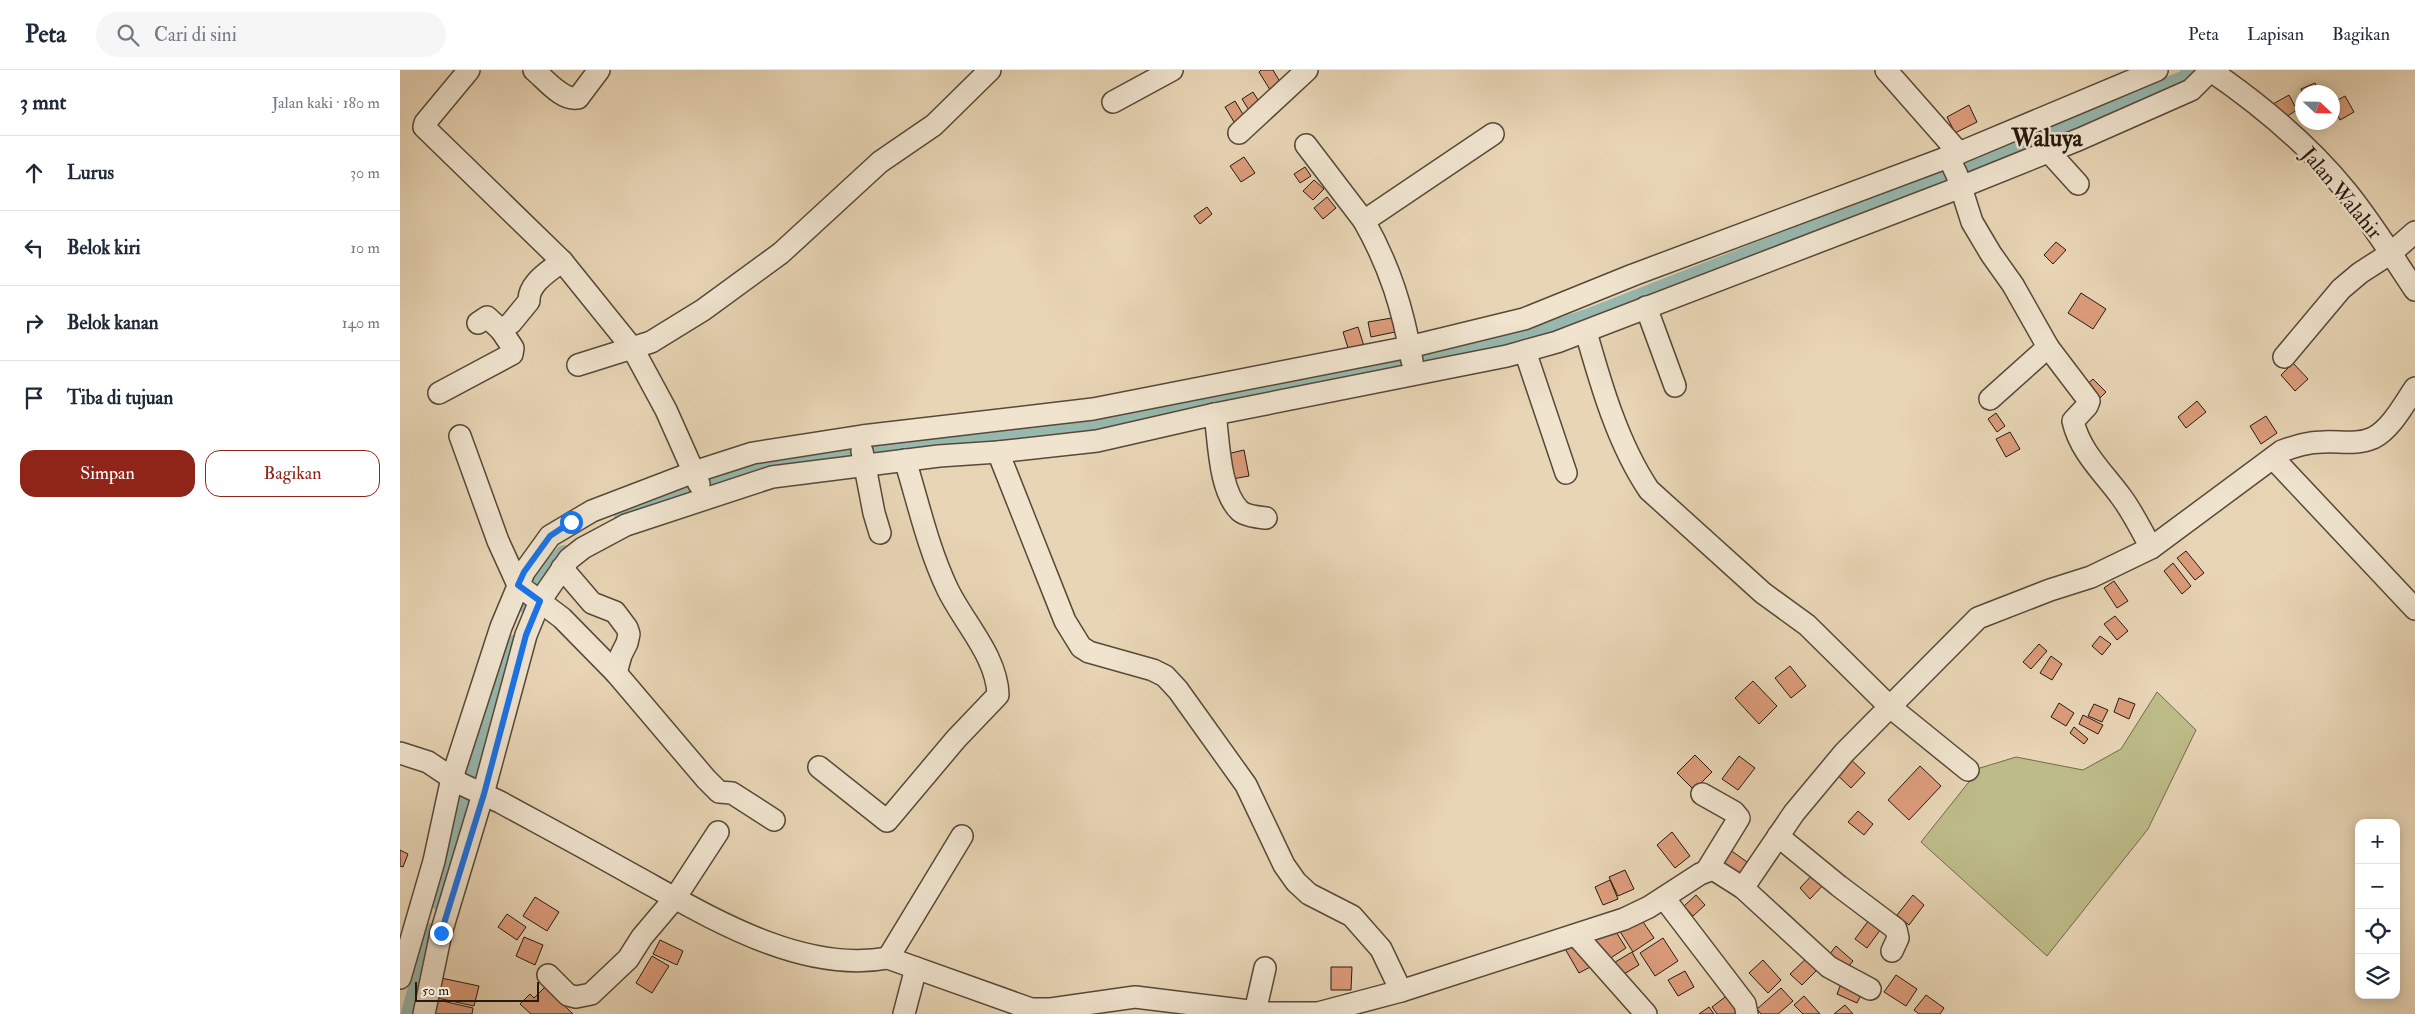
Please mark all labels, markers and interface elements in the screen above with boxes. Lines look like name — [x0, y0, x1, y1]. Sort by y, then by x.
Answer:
search box — [96, 12, 446, 57]
text: Peta — [25, 19, 66, 50]
icon: search — [114, 21, 142, 49]
text: Cari di sini — [154, 23, 237, 47]
text: Peta — [2188, 23, 2219, 46]
text: Lapisan — [2247, 23, 2304, 46]
text: Bagikan — [2332, 23, 2390, 46]
north arrow — [2295, 85, 2340, 130]
text: 3 mnt — [20, 89, 66, 116]
text: Jalan kaki · 180 m — [272, 93, 380, 113]
district label: Waluya — [2010, 123, 2084, 154]
street label: Jalan Walahir — [2294, 141, 2388, 245]
icon: ahead — [20, 159, 48, 187]
text: Lurus — [67, 161, 114, 185]
text: 30 m — [350, 163, 380, 183]
icon: left — [20, 234, 48, 262]
text: Belok kiri — [67, 236, 141, 260]
text: 10 m — [350, 238, 380, 258]
icon: right — [20, 309, 48, 337]
text: Belok kanan — [67, 311, 158, 335]
text: 140 m — [342, 313, 380, 333]
icon: arrive — [20, 384, 48, 412]
text: Tiba di tujuan — [67, 386, 173, 410]
button: Simpan — [20, 450, 195, 497]
button: Bagikan — [205, 450, 380, 497]
route start — [560, 511, 583, 534]
map controls — [2355, 819, 2400, 999]
button: + — [2355, 819, 2400, 864]
button: − — [2355, 864, 2400, 909]
button: locate — [2355, 909, 2400, 954]
route end — [430, 922, 453, 945]
button: layers — [2355, 954, 2400, 999]
scale bar — [415, 979, 539, 1002]
text: 50 m — [422, 982, 449, 999]

